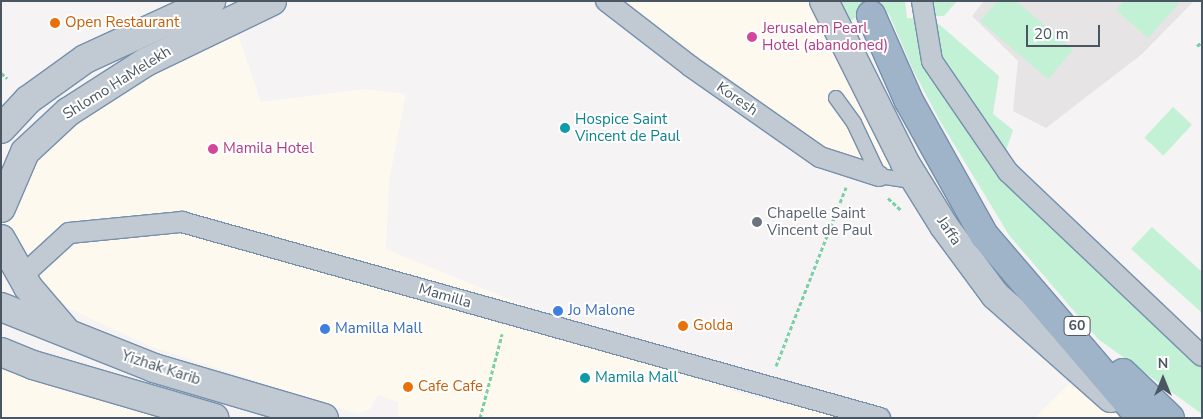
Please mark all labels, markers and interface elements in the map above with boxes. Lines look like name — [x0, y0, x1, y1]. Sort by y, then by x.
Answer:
place label: Open Restaurant — [65, 14, 179, 32]
scale bar — [1028, 15, 1102, 47]
marker: Open Restaurant — [49, 17, 61, 29]
place label: Jerusalem Pearl Hotel (abandoned) — [762, 19, 888, 54]
text: 20 m — [1034, 24, 1069, 44]
marker: Jerusalem Pearl Hotel (abandoned) — [746, 31, 758, 43]
street label: Shlomo HaMelekh — [60, 43, 174, 123]
street label: Koresh — [713, 78, 761, 120]
place label: Hospice Saint Vincent de Paul — [575, 110, 680, 145]
marker: Hospice Saint Vincent de Paul — [559, 122, 571, 134]
place label: Mamila Hotel — [223, 140, 314, 158]
marker: Mamila Hotel — [207, 143, 219, 155]
place label: Chapelle Saint Vincent de Paul — [767, 204, 872, 239]
street label: Jaffa — [933, 213, 965, 249]
marker: Chapelle Saint Vincent de Paul — [751, 216, 763, 228]
street label: Mamilla — [417, 280, 473, 312]
place label: Jo Malone — [568, 302, 635, 320]
marker: Jo Malone — [552, 305, 564, 317]
road number: 60 — [1063, 314, 1091, 338]
place label: Golda — [693, 317, 733, 335]
place label: Mamilla Mall — [335, 320, 422, 338]
marker: Golda — [677, 320, 689, 332]
marker: Mamilla Mall — [319, 323, 331, 335]
street label: Yizhak Karib — [119, 347, 203, 389]
north arrow — [1138, 354, 1188, 404]
text: N — [1158, 354, 1168, 373]
place label: Mamila Mall — [595, 369, 678, 387]
marker: Mamila Mall — [579, 372, 591, 384]
place label: Cafe Cafe — [418, 378, 483, 396]
marker: Cafe Cafe — [402, 381, 414, 393]

